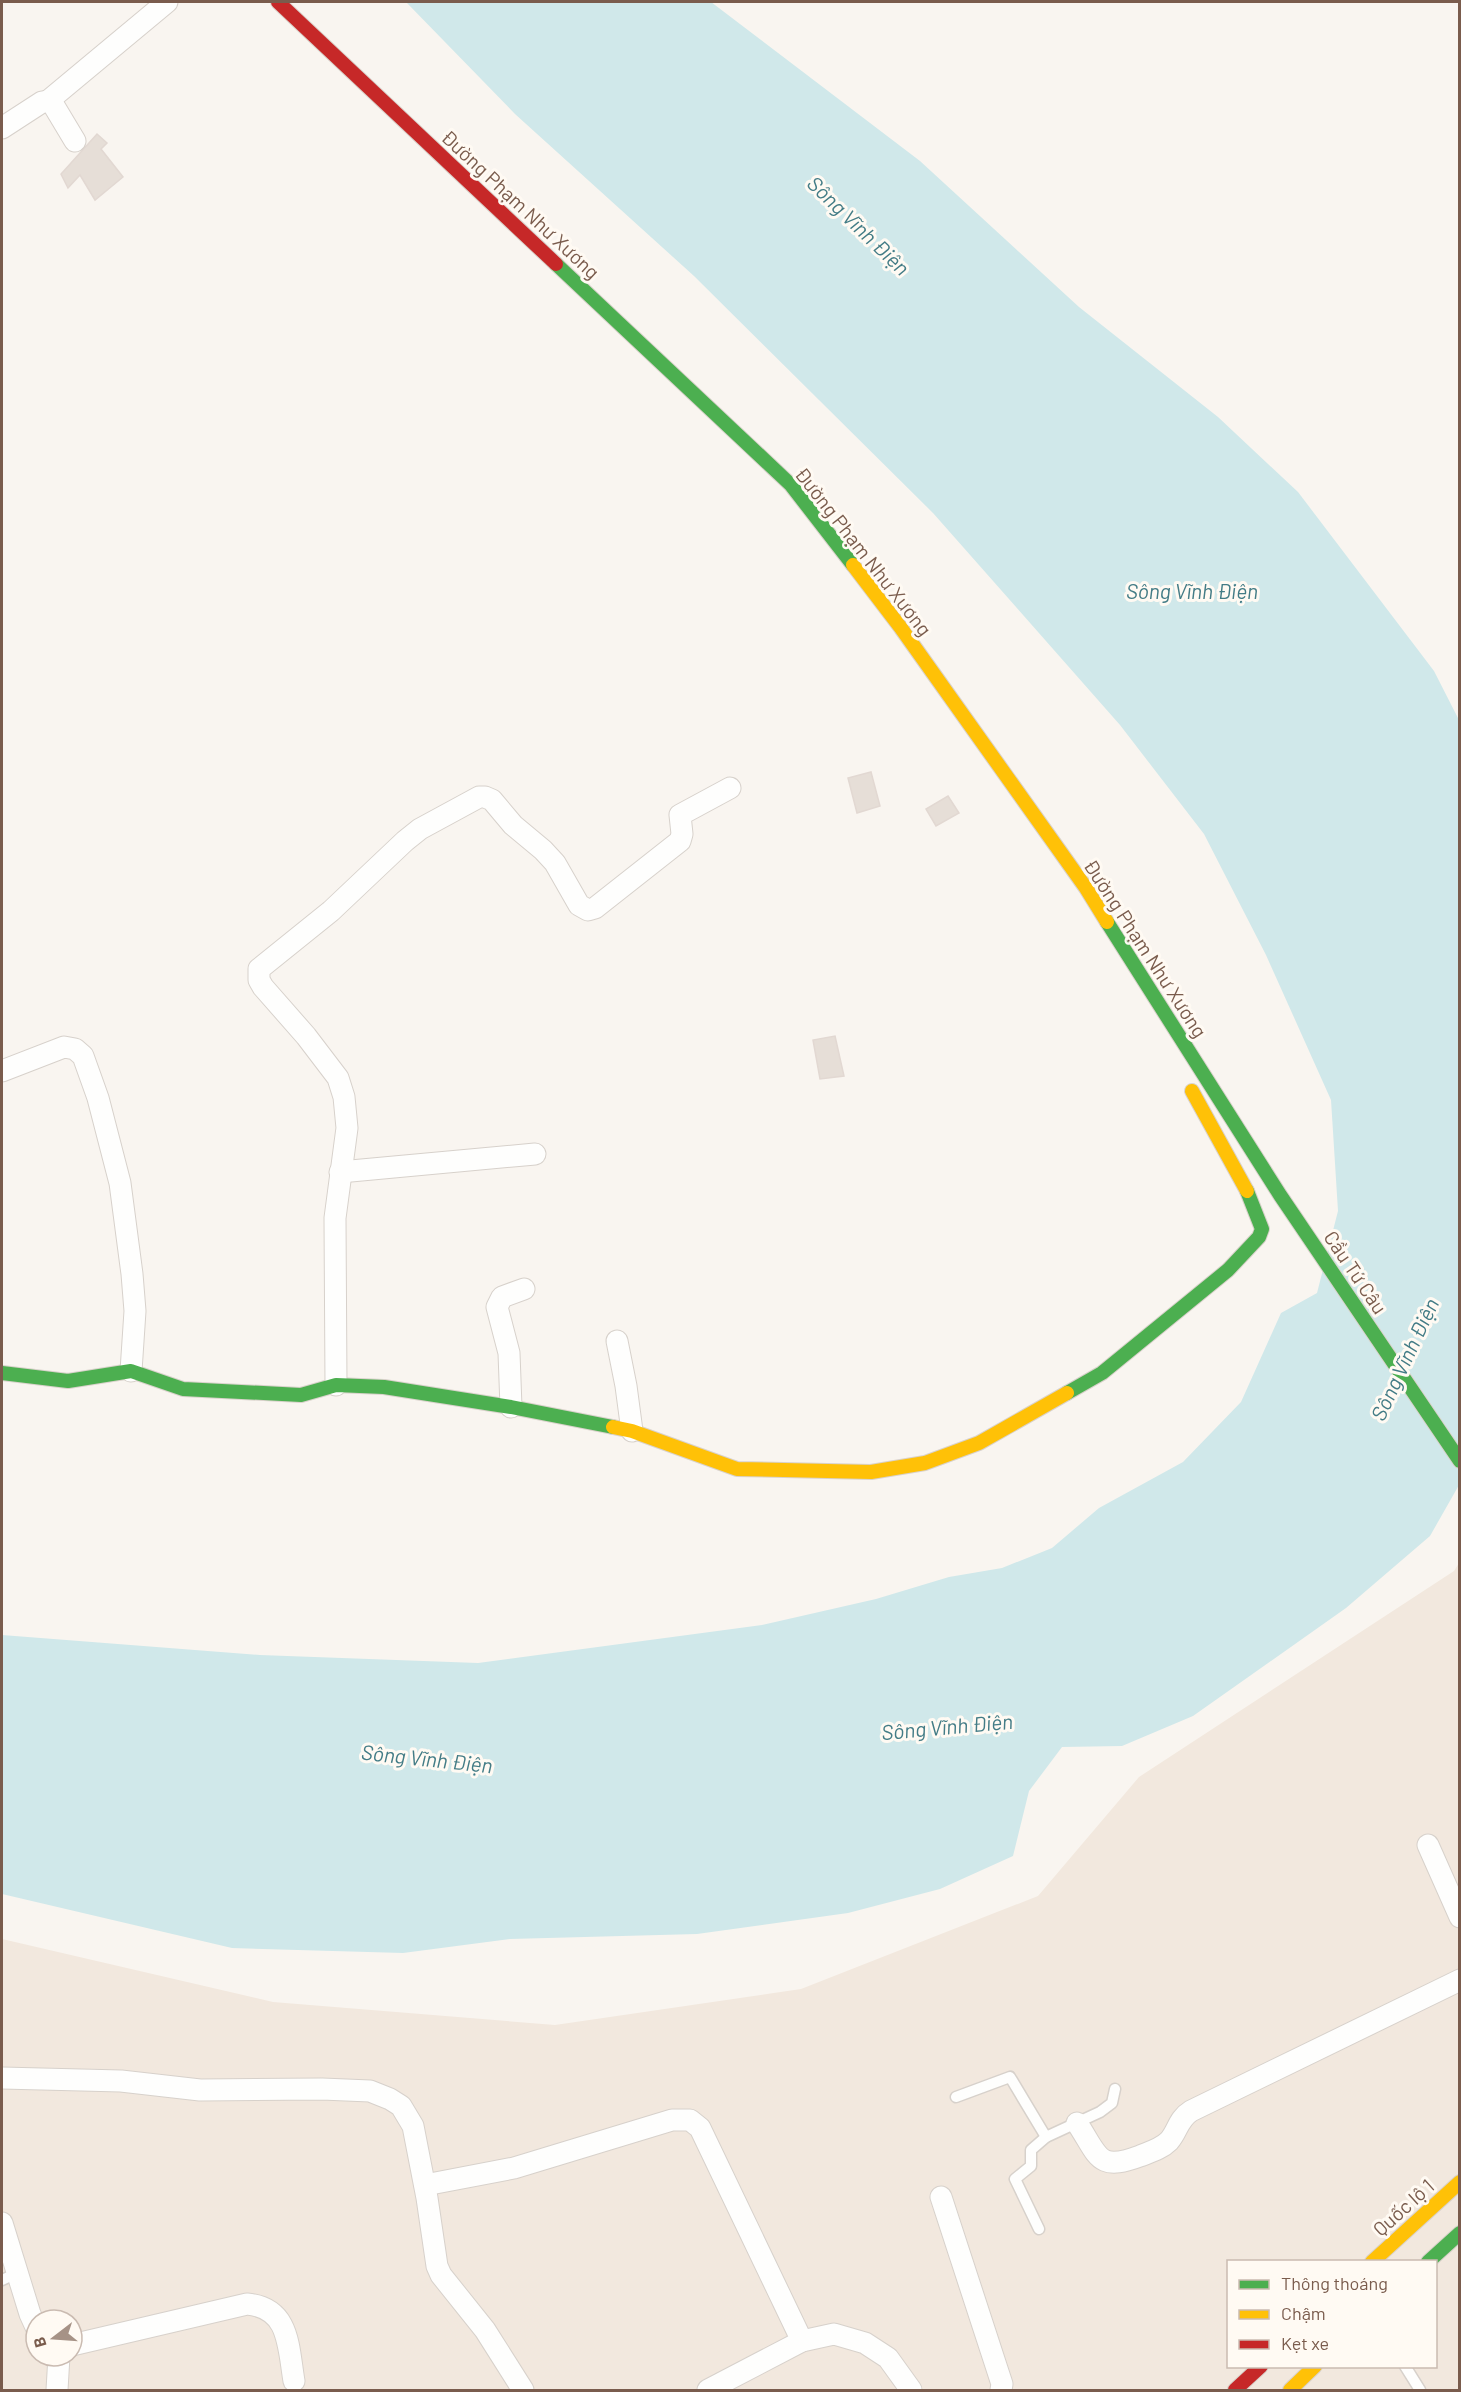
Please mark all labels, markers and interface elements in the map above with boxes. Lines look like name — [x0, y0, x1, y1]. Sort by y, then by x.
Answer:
street label: Đường Phạm Như Xương — [437, 124, 605, 284]
water label: Sông Vĩnh Điện — [803, 170, 915, 280]
street label: Đường Phạm Như Xương — [791, 462, 937, 640]
water label: Sông Vĩnh Điện — [1126, 578, 1258, 603]
street label: Đường Phạm Như Xương — [1079, 854, 1213, 1042]
street label: Cầu Tứ Câu — [1319, 1226, 1393, 1318]
water label: Sông Vĩnh Điện — [1365, 1294, 1443, 1424]
water label: Sông Vĩnh Điện — [880, 1708, 1014, 1744]
water label: Sông Vĩnh Điện — [360, 1739, 494, 1777]
street label: Quốc lộ 1 — [1368, 2173, 1438, 2241]
legend — [1227, 2260, 1437, 2368]
text: Thông thoáng — [1281, 2272, 1388, 2294]
text: Chậm — [1281, 2302, 1326, 2324]
north arrow — [24, 2308, 84, 2368]
text: Kẹt xe — [1281, 2332, 1329, 2354]
text: B — [29, 2335, 50, 2350]

